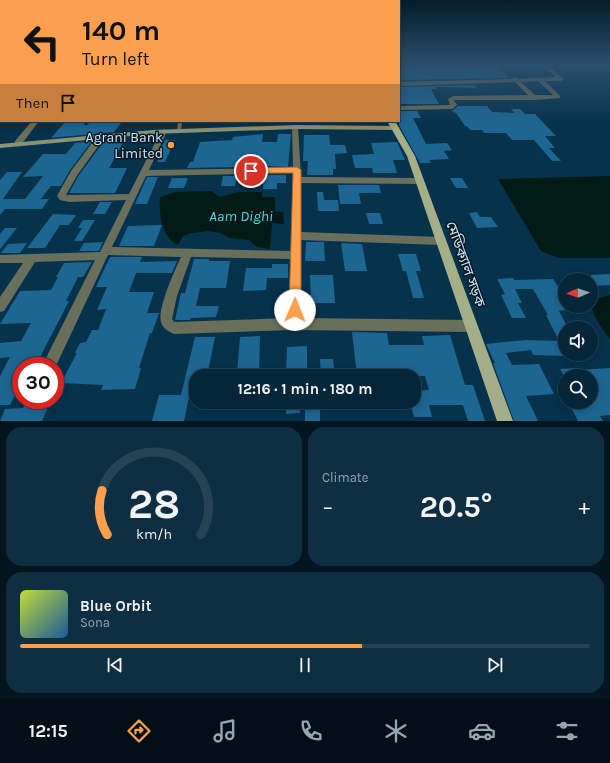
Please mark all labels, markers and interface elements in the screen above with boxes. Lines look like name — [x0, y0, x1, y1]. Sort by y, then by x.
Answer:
text: 140 m — [82, 14, 160, 47]
icon: left — [16, 16, 68, 68]
text: Turn left — [82, 48, 150, 70]
icon: arrive — [57, 92, 79, 114]
text: Then — [16, 94, 49, 112]
place label: Agrani Bank Limited — [86, 129, 163, 162]
marker: Agrani Bank Limited — [166, 140, 176, 150]
pin — [234, 154, 268, 188]
icon: arrive — [240, 160, 262, 182]
water label: Aam Dighi — [209, 207, 273, 225]
street label: মেডিক্যাল সড়ক — [442, 219, 489, 310]
north arrow — [558, 273, 598, 313]
map controls — [558, 273, 598, 409]
position arrow — [274, 289, 316, 331]
button: sound — [558, 321, 598, 361]
speed limit sign: 30 — [12, 357, 64, 409]
button: search — [558, 369, 598, 409]
text: 12:16 · 1 min · 180 m — [238, 380, 372, 398]
text: Climate — [322, 470, 368, 485]
text: 28 — [128, 479, 180, 527]
text: 20.5° — [420, 489, 492, 525]
text: − — [322, 494, 334, 520]
text: + — [578, 494, 590, 520]
text: km/h — [136, 525, 172, 542]
text: Blue Orbit — [80, 597, 152, 615]
text: Sona — [80, 615, 110, 630]
icon: previous — [104, 654, 126, 676]
icon: pause — [294, 654, 316, 676]
icon: next — [484, 654, 506, 676]
icon: directions — [125, 717, 153, 745]
icon: music — [211, 717, 239, 745]
icon: phone — [297, 717, 325, 745]
icon: climate — [382, 717, 410, 745]
icon: car — [468, 717, 496, 745]
icon: filters — [553, 717, 581, 745]
text: 12:15 — [29, 720, 68, 742]

